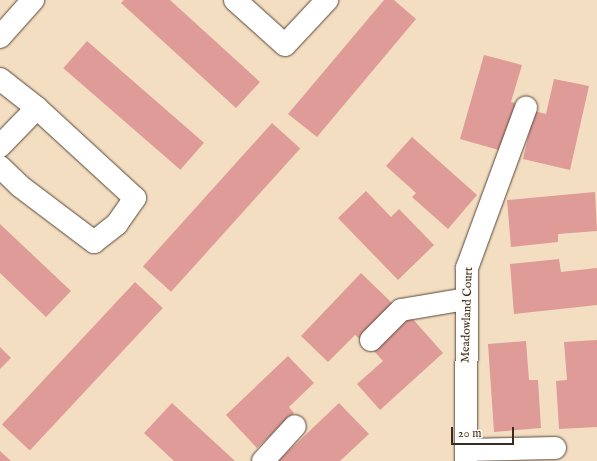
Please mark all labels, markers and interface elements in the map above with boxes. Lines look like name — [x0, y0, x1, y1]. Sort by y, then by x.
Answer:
street label: Meadowland Court — [458, 267, 476, 363]
scale bar — [453, 419, 516, 445]
text: 20 m — [458, 426, 481, 441]

